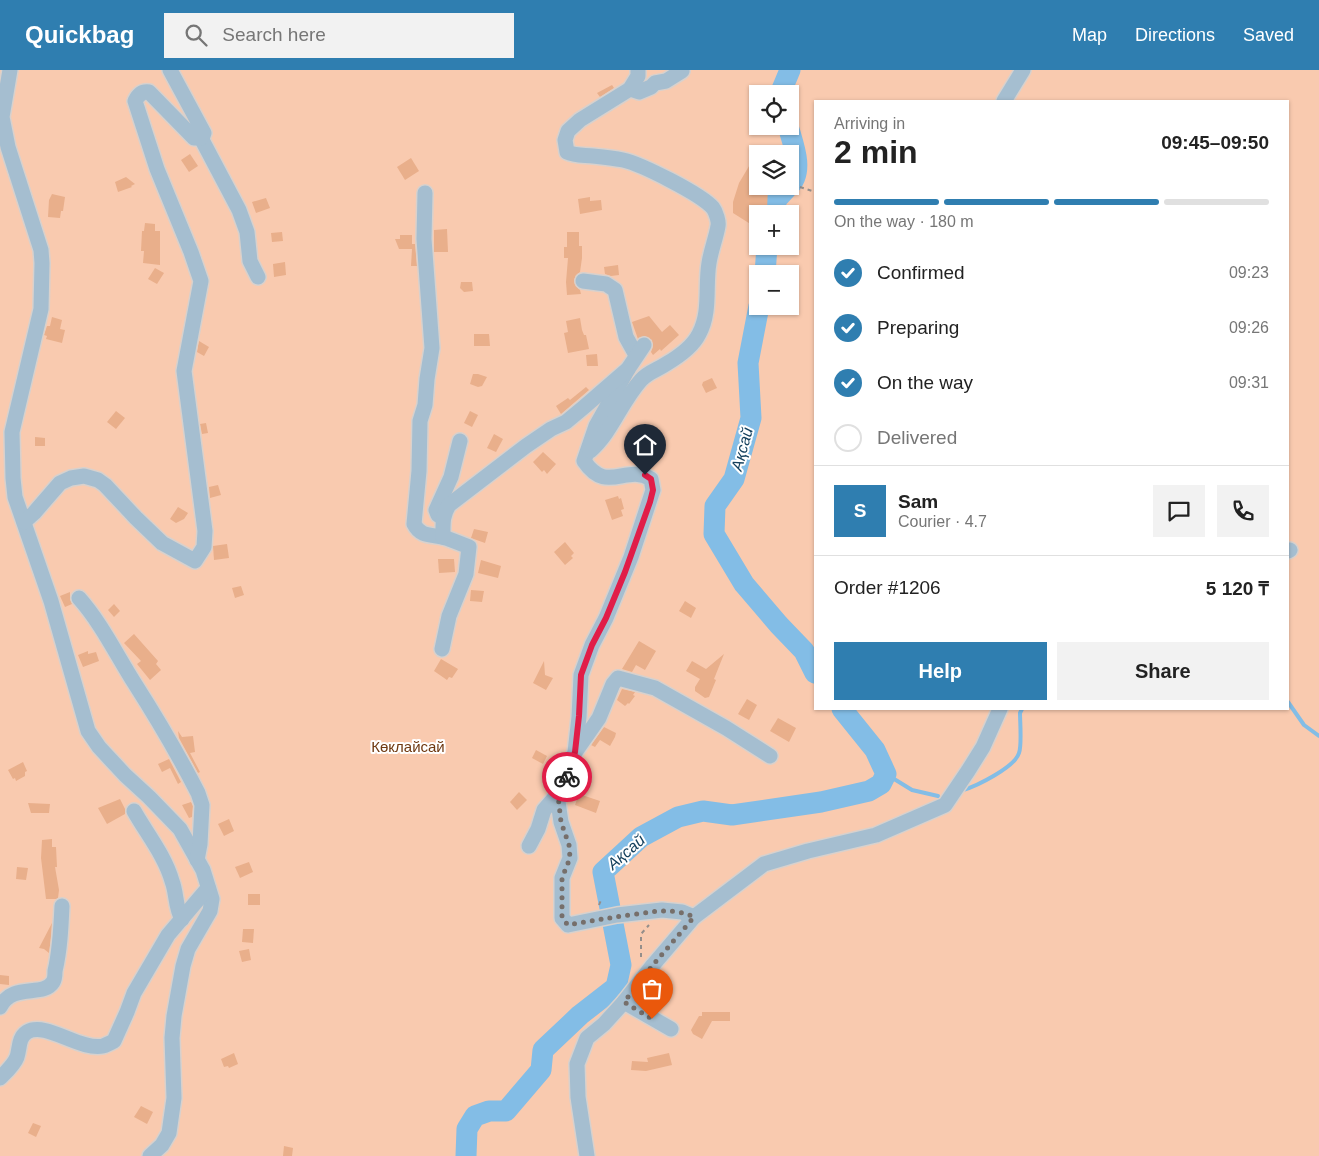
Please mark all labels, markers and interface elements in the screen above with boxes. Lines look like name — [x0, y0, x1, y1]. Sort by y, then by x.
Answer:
search box — [164, 13, 514, 58]
text: Quickbag — [25, 21, 134, 48]
icon: search — [182, 21, 210, 49]
text: Search here — [222, 24, 326, 45]
text: Map — [1072, 25, 1107, 45]
text: Directions — [1135, 25, 1215, 45]
text: Saved — [1243, 25, 1294, 45]
map controls — [749, 85, 799, 315]
button: locate — [749, 85, 799, 135]
text: Arriving in — [834, 115, 905, 132]
text: 09:45–09:50 — [1161, 132, 1269, 153]
text: 2 min — [834, 134, 918, 170]
button: layers — [749, 145, 799, 195]
button: + — [749, 205, 799, 255]
text: On the way · 180 m — [834, 213, 974, 230]
icon: check — [834, 259, 862, 287]
text: Confirmed — [877, 262, 965, 283]
text: 09:23 — [1229, 264, 1269, 281]
button: − — [749, 265, 799, 315]
icon: check — [834, 314, 862, 342]
text: Preparing — [877, 317, 959, 338]
text: 09:26 — [1229, 319, 1269, 336]
icon: check — [834, 369, 862, 397]
text: On the way — [877, 372, 973, 393]
text: 09:31 — [1229, 374, 1269, 391]
pin — [624, 424, 666, 475]
water label: Ақсай — [728, 425, 756, 473]
text: Delivered — [877, 427, 957, 448]
icon: home — [631, 431, 659, 459]
button: chat — [1153, 485, 1205, 537]
button: phone — [1217, 485, 1269, 537]
text: Sam — [898, 491, 938, 512]
text: S — [854, 500, 866, 521]
text: Courier · 4.7 — [898, 513, 987, 530]
text: Order #1206 — [834, 577, 941, 598]
text: 5 120 ₸ — [1206, 578, 1269, 599]
button: Help — [834, 642, 1047, 700]
button: Share — [1057, 642, 1269, 700]
park label: Көклайсай — [371, 738, 445, 755]
courier — [542, 752, 592, 802]
icon: bike — [553, 763, 581, 791]
water label: Ақсай — [603, 831, 648, 874]
pin — [631, 968, 673, 1019]
icon: bag — [638, 975, 666, 1003]

